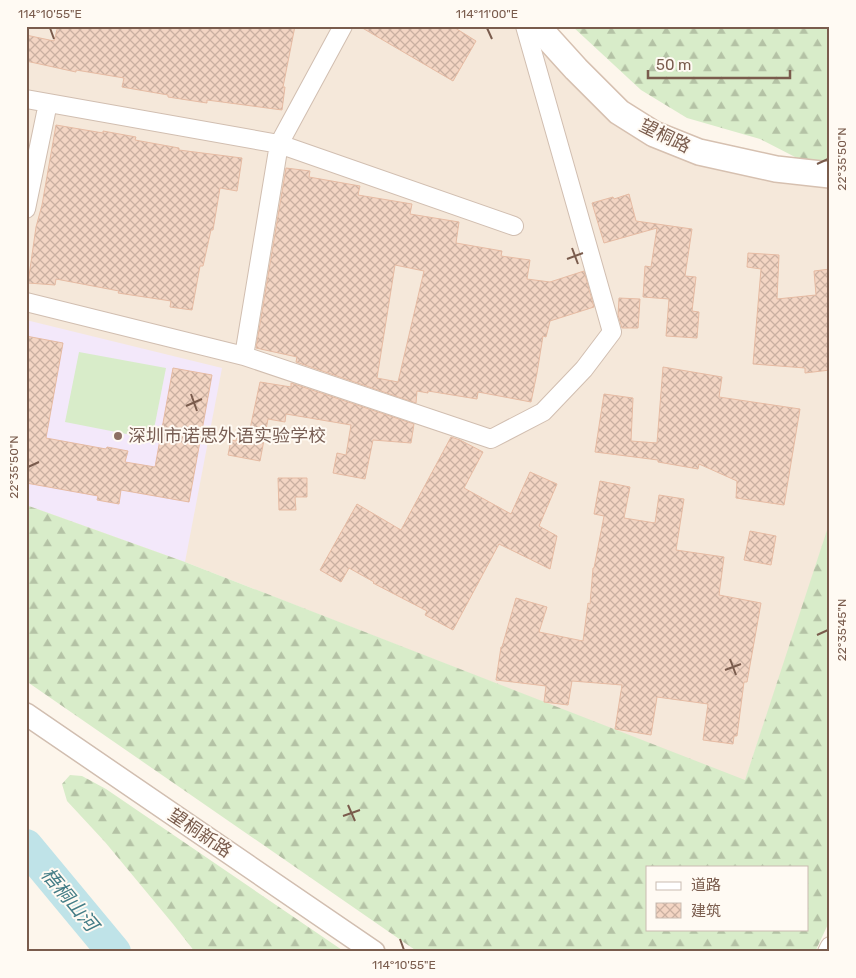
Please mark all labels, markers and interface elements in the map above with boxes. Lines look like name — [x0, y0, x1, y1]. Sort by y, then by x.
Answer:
text: 114°10'55"E — [18, 7, 82, 21]
text: 114°11'00"E — [456, 7, 518, 21]
scale bar — [648, 48, 791, 80]
text: 50 m — [656, 56, 691, 74]
street label: 望桐路 — [636, 114, 694, 158]
text: 22°35'50"N — [835, 127, 849, 191]
place label: 深圳市诺思外语实验学校 — [128, 425, 326, 447]
marker: 深圳市诺思外语实验学校 — [112, 430, 124, 442]
text: 22°35'50"N — [7, 435, 21, 499]
text: 22°35'45"N — [835, 599, 849, 661]
street label: 望桐新路 — [164, 804, 236, 862]
water label: 梧桐山河 — [36, 863, 105, 939]
legend — [646, 866, 808, 930]
text: 道路 — [691, 876, 721, 894]
text: 建筑 — [691, 902, 721, 920]
text: 114°10'55"E — [372, 958, 436, 972]

